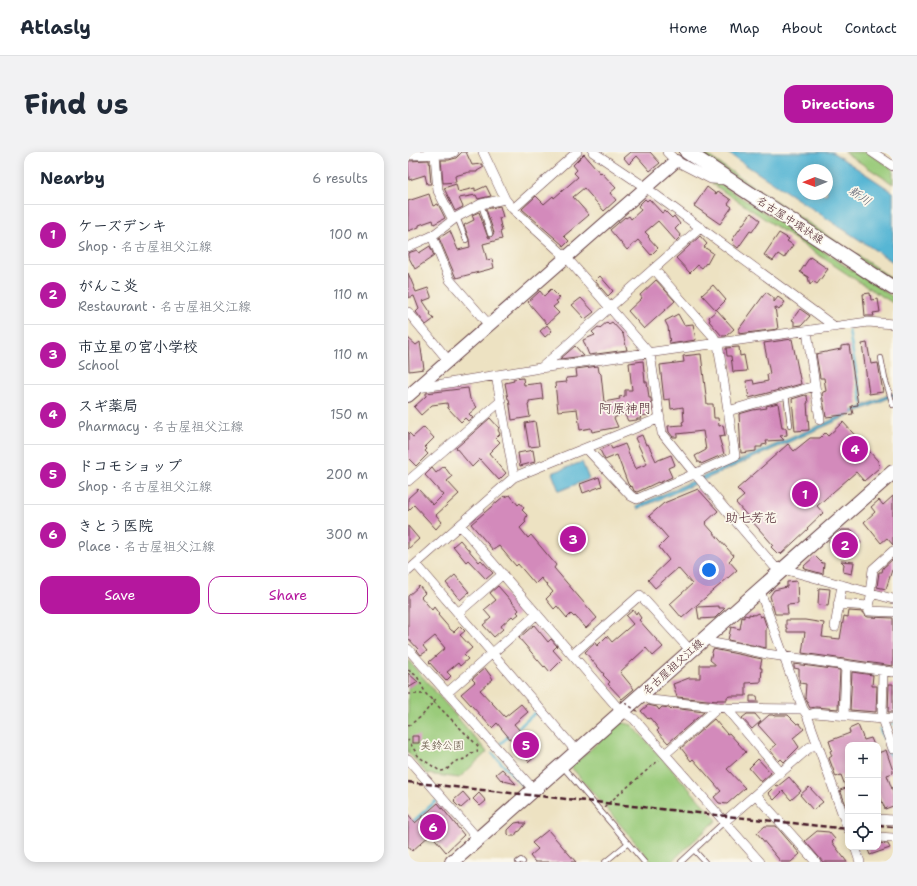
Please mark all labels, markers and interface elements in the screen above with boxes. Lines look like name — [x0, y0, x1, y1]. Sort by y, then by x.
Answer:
text: Atlasly — [20, 15, 91, 40]
text: Home — [669, 19, 708, 37]
text: Map — [730, 19, 760, 37]
text: About — [782, 19, 823, 37]
text: Contact — [845, 19, 897, 37]
text: Find us — [24, 85, 129, 123]
button: Directions — [784, 85, 893, 123]
north arrow — [797, 164, 833, 200]
text: Nearby — [40, 167, 105, 189]
text: 6 results — [312, 170, 368, 187]
water label: 新川 — [846, 183, 874, 209]
street label: 名古屋中環状線 — [754, 193, 826, 247]
text: ケーズデンキ — [78, 216, 167, 236]
text: 1 — [50, 226, 56, 243]
text: 100 m — [329, 226, 368, 243]
text: Shop · 名古屋祖父江線 — [78, 238, 212, 255]
text: がんこ炎 — [78, 276, 138, 296]
text: 2 — [48, 286, 58, 303]
text: 110 m — [333, 286, 368, 303]
text: Restaurant · 名古屋祖父江線 — [78, 298, 251, 315]
text: 市立星の宮小学校 — [78, 337, 198, 357]
text: 3 — [48, 346, 58, 363]
text: 110 m — [333, 346, 368, 363]
text: School — [78, 357, 119, 374]
text: スギ薬局 — [78, 396, 138, 416]
district label: 阿原神門 — [599, 400, 651, 417]
text: 4 — [48, 406, 58, 423]
text: 150 m — [330, 406, 368, 423]
text: Pharmacy · 名古屋祖父江線 — [78, 418, 243, 435]
pin: 4 — [842, 434, 868, 464]
text: ドコモショップ — [78, 456, 182, 476]
text: 5 — [49, 466, 57, 483]
text: 200 m — [326, 466, 368, 483]
text: Shop · 名古屋祖父江線 — [78, 478, 212, 495]
pin: 1 — [792, 479, 818, 509]
district label: 助七芳花 — [725, 509, 777, 526]
text: きとう医院 — [78, 516, 153, 536]
pin: 3 — [560, 524, 586, 554]
text: 6 — [48, 526, 58, 543]
text: 300 m — [325, 526, 368, 543]
pin: 2 — [832, 530, 858, 560]
text: Place · 名古屋祖父江線 — [78, 538, 215, 555]
your location — [699, 560, 719, 580]
button: Save — [40, 576, 200, 614]
button: Share — [208, 576, 368, 614]
street label: 名古屋祖父江線 — [639, 636, 707, 698]
pin: 5 — [513, 730, 539, 760]
park label: 美鈴公園 — [420, 738, 464, 753]
map controls — [845, 742, 881, 850]
button: + — [845, 742, 881, 778]
button: − — [845, 778, 881, 814]
pin: 6 — [420, 812, 446, 842]
button: locate — [845, 814, 881, 850]

